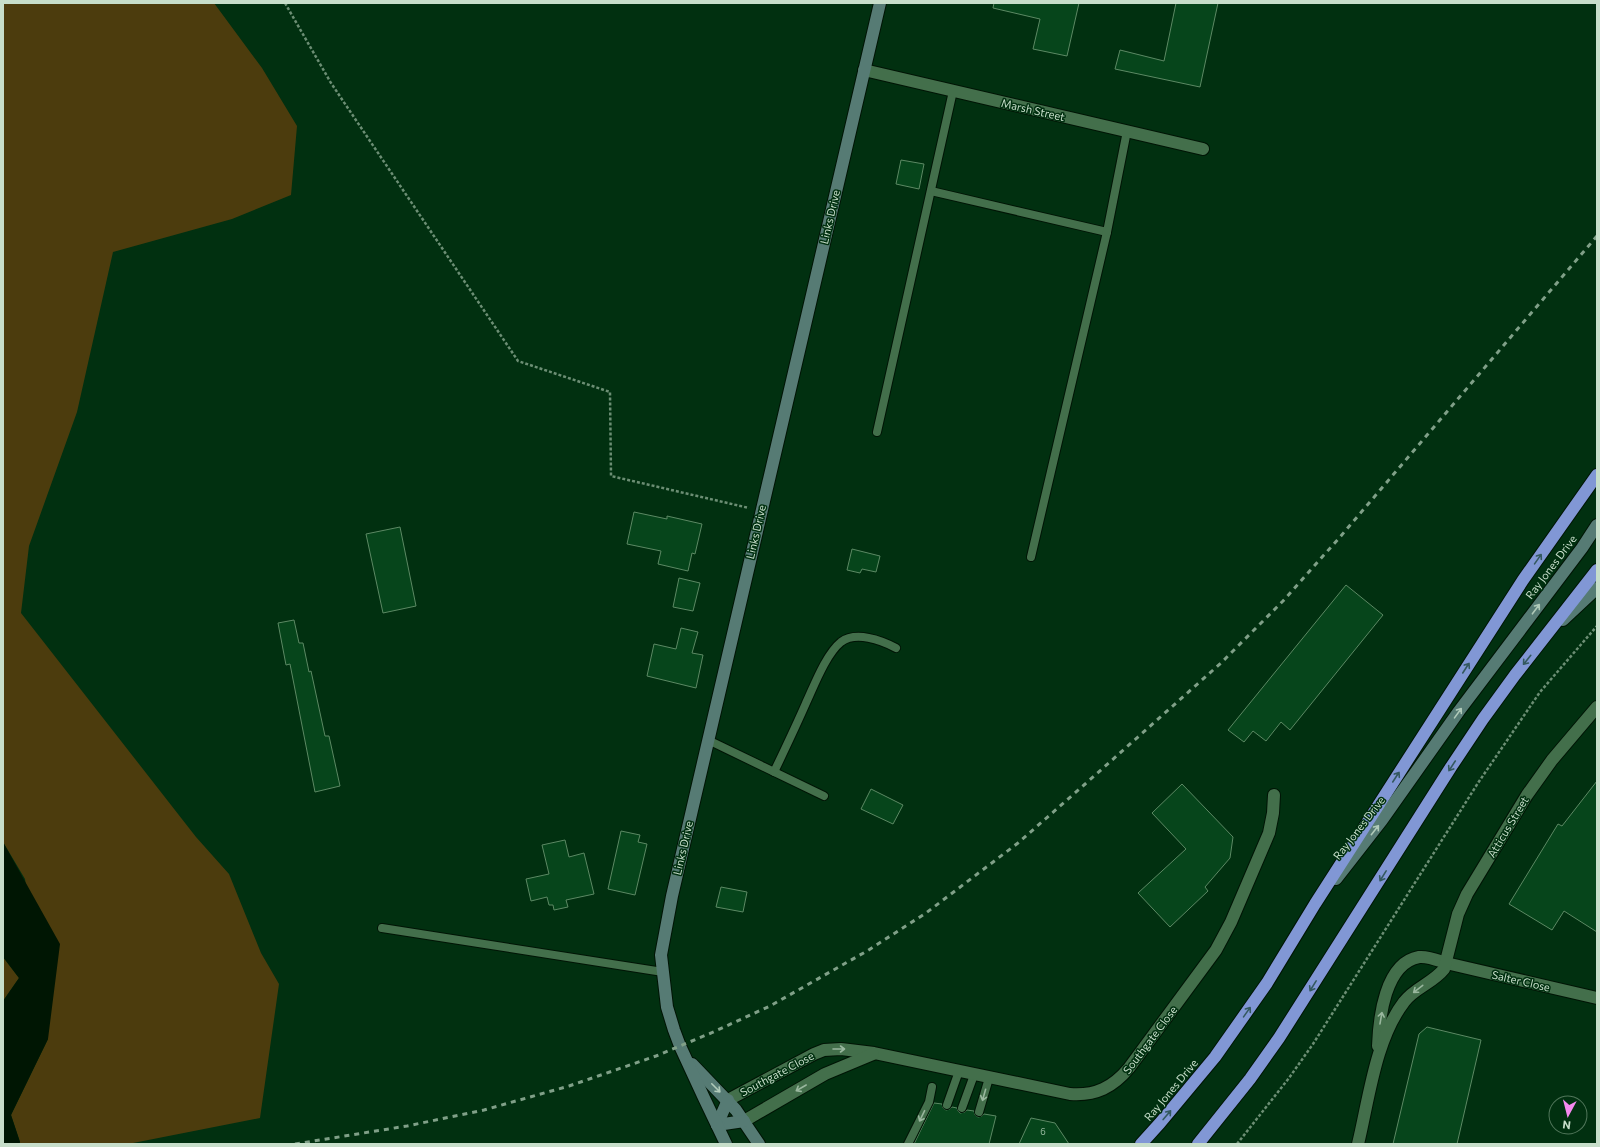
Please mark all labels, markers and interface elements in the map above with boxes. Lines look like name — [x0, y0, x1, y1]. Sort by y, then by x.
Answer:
street label: Marsh Street — [1000, 96, 1067, 123]
street label: Links Drive — [817, 188, 842, 245]
street label: Links Drive — [743, 503, 768, 560]
street label: Ray Jones Drive — [1522, 532, 1580, 602]
one-way arrow — [1533, 554, 1542, 565]
one-way arrow — [1532, 604, 1540, 615]
one-way arrow — [1523, 654, 1532, 665]
one-way arrow — [1463, 662, 1471, 674]
one-way arrow — [1453, 707, 1462, 718]
one-way arrow — [1448, 760, 1456, 771]
one-way arrow — [1393, 771, 1401, 783]
street label: Ray Jones Drive — [1330, 793, 1388, 862]
street label: Atticus Street — [1484, 794, 1531, 860]
street label: Links Drive — [670, 819, 695, 876]
one-way arrow — [1370, 825, 1379, 836]
one-way arrow — [1378, 870, 1386, 882]
street label: Salter Close — [1491, 968, 1552, 994]
one-way arrow — [1309, 980, 1317, 992]
one-way arrow — [1412, 985, 1423, 993]
street label: Southgate Close — [1120, 1003, 1179, 1076]
one-way arrow — [1243, 1007, 1251, 1018]
one-way arrow — [1377, 1012, 1385, 1025]
one-way arrow — [832, 1046, 845, 1053]
street label: Southgate Close — [738, 1049, 816, 1098]
street label: Ray Jones Drive — [1141, 1056, 1201, 1124]
one-way arrow — [711, 1083, 721, 1093]
one-way arrow — [795, 1084, 807, 1092]
one-way arrow — [980, 1088, 987, 1101]
north arrow — [1548, 1095, 1588, 1135]
one-way arrow — [918, 1110, 925, 1122]
one-way arrow — [1162, 1110, 1171, 1120]
text: N — [1562, 1118, 1572, 1132]
house number: 6 — [1040, 1126, 1046, 1137]

